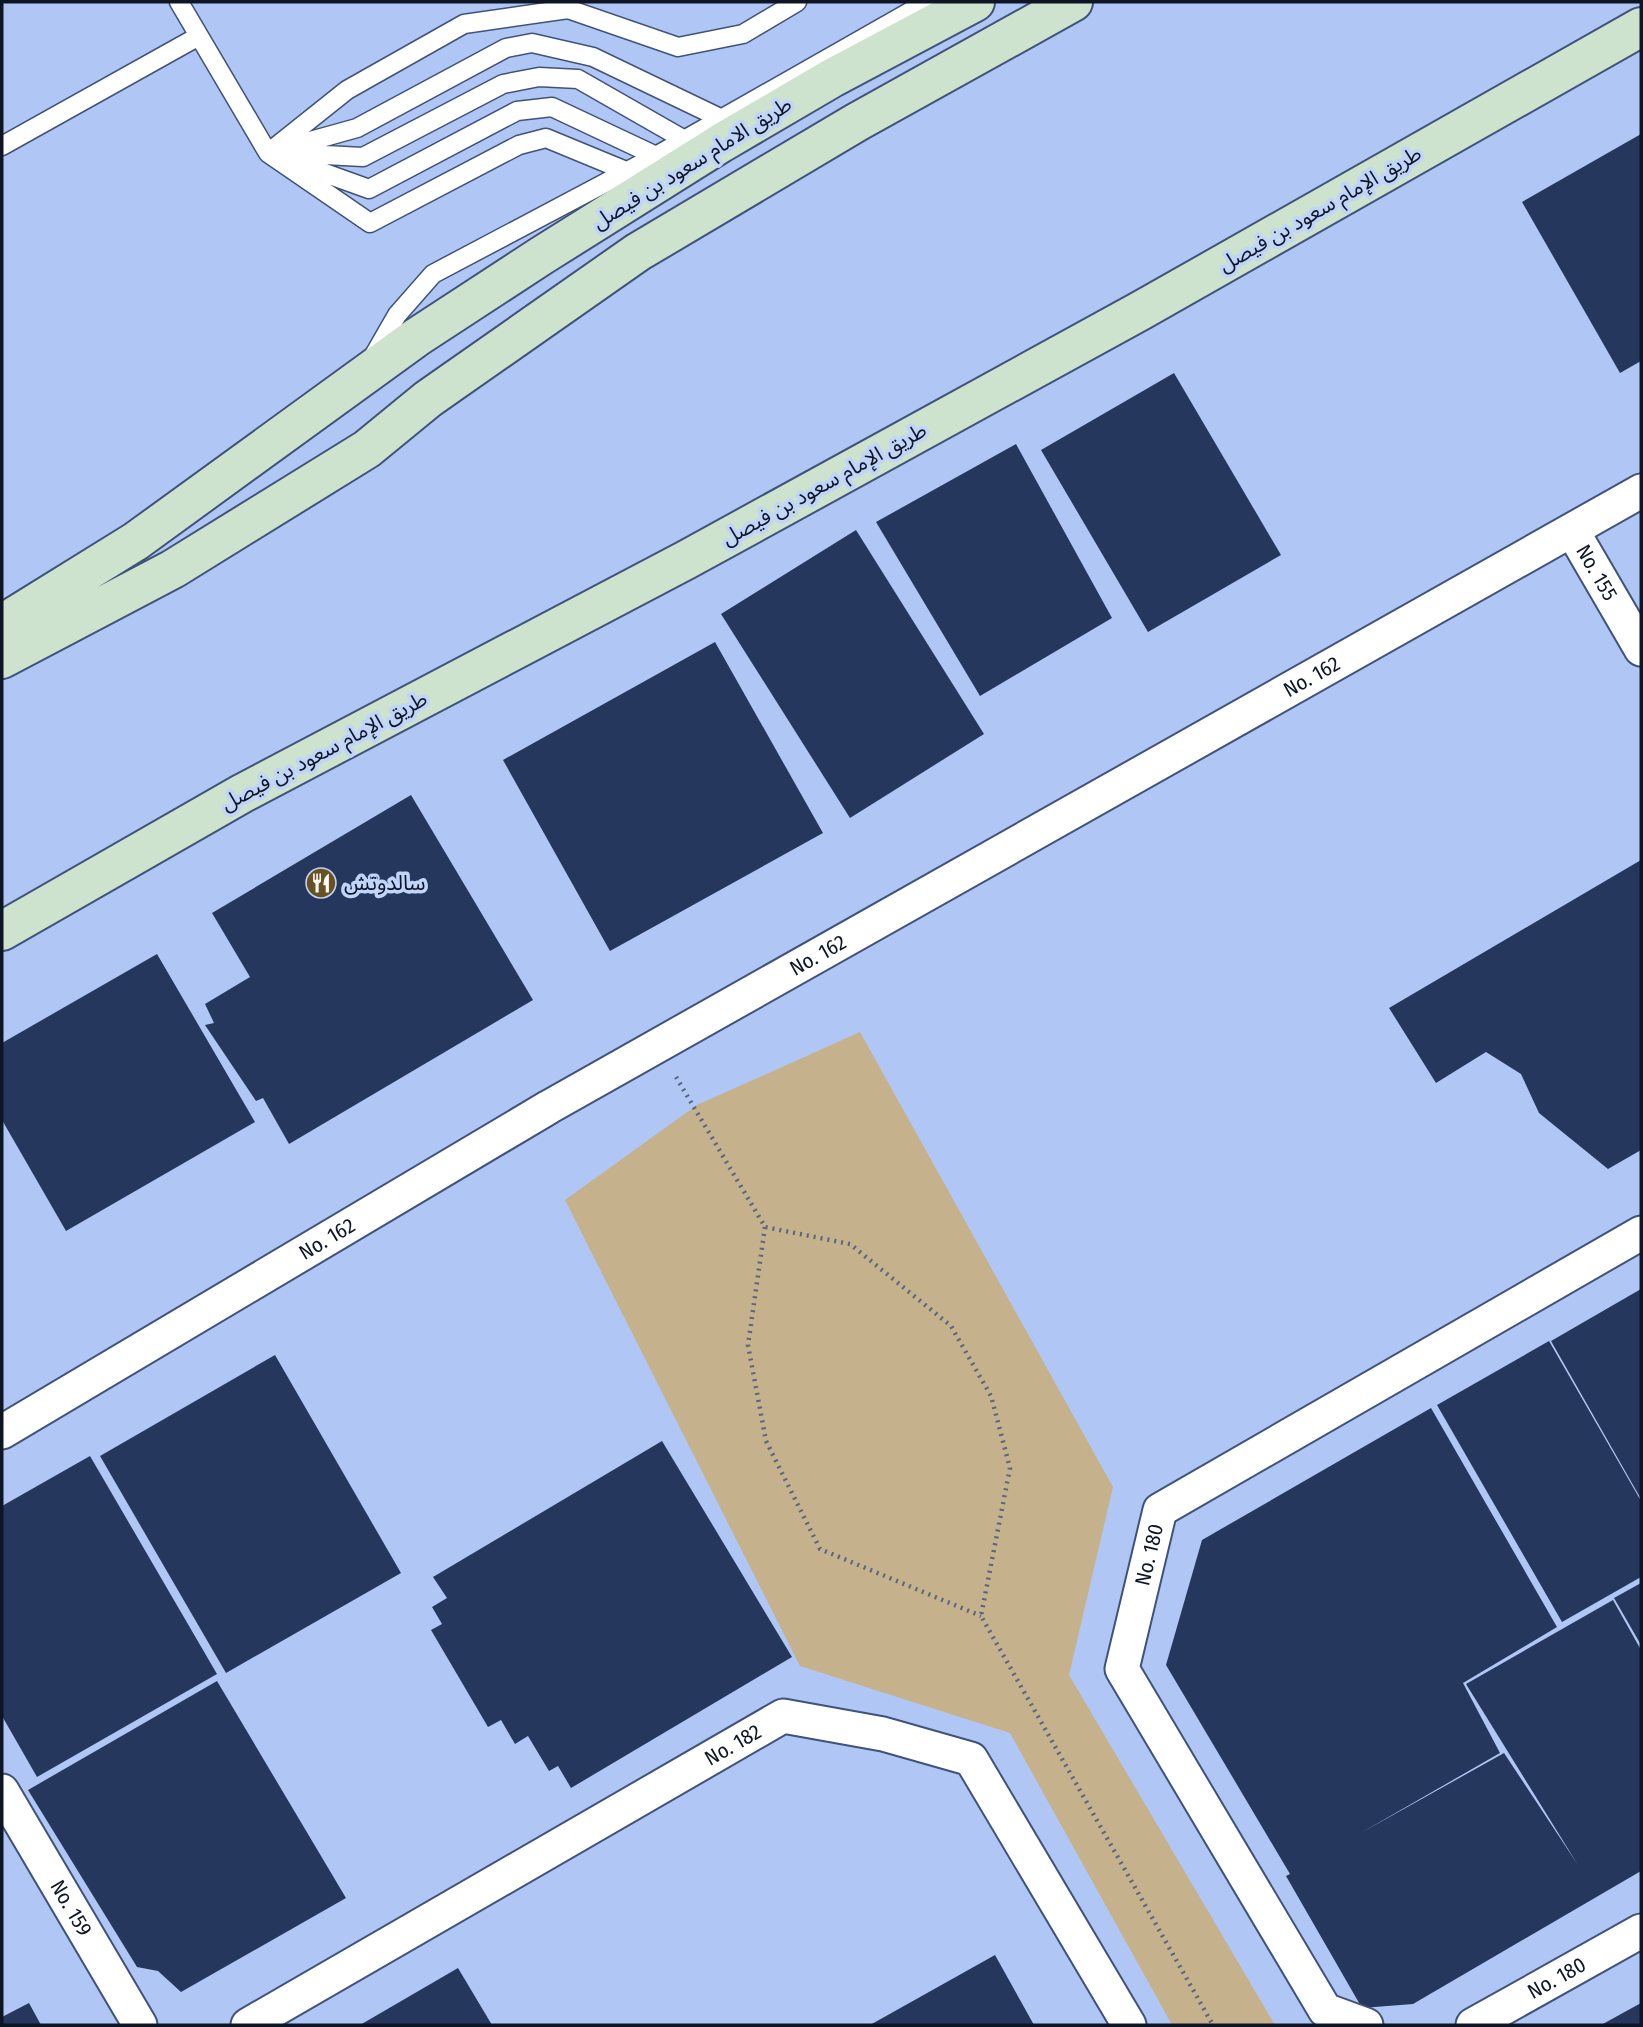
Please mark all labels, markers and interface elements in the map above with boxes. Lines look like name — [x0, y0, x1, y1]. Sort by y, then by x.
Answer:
street label: طريق الامام سعود بن فيصل — [587, 91, 798, 238]
street label: طريق الإمام سعود بن فيصل — [1214, 140, 1428, 280]
street label: طريق الإمام سعود بن فيصل — [717, 417, 932, 554]
street label: No. 155 — [1570, 540, 1623, 605]
street label: No. 162 — [1279, 651, 1345, 703]
street label: طريق الإمام سعود بن فيصل — [216, 685, 433, 819]
restaurant icon: سالدوتش — [304, 866, 338, 900]
place label: سالدوتش — [344, 870, 426, 896]
street label: No. 162 — [785, 929, 851, 982]
street label: No. 162 — [294, 1212, 360, 1266]
street label: No. 180 — [1129, 1521, 1169, 1588]
street label: No. 182 — [700, 1718, 766, 1771]
street label: No. 159 — [44, 1875, 98, 1941]
street label: No. 180 — [1523, 1951, 1590, 2005]

